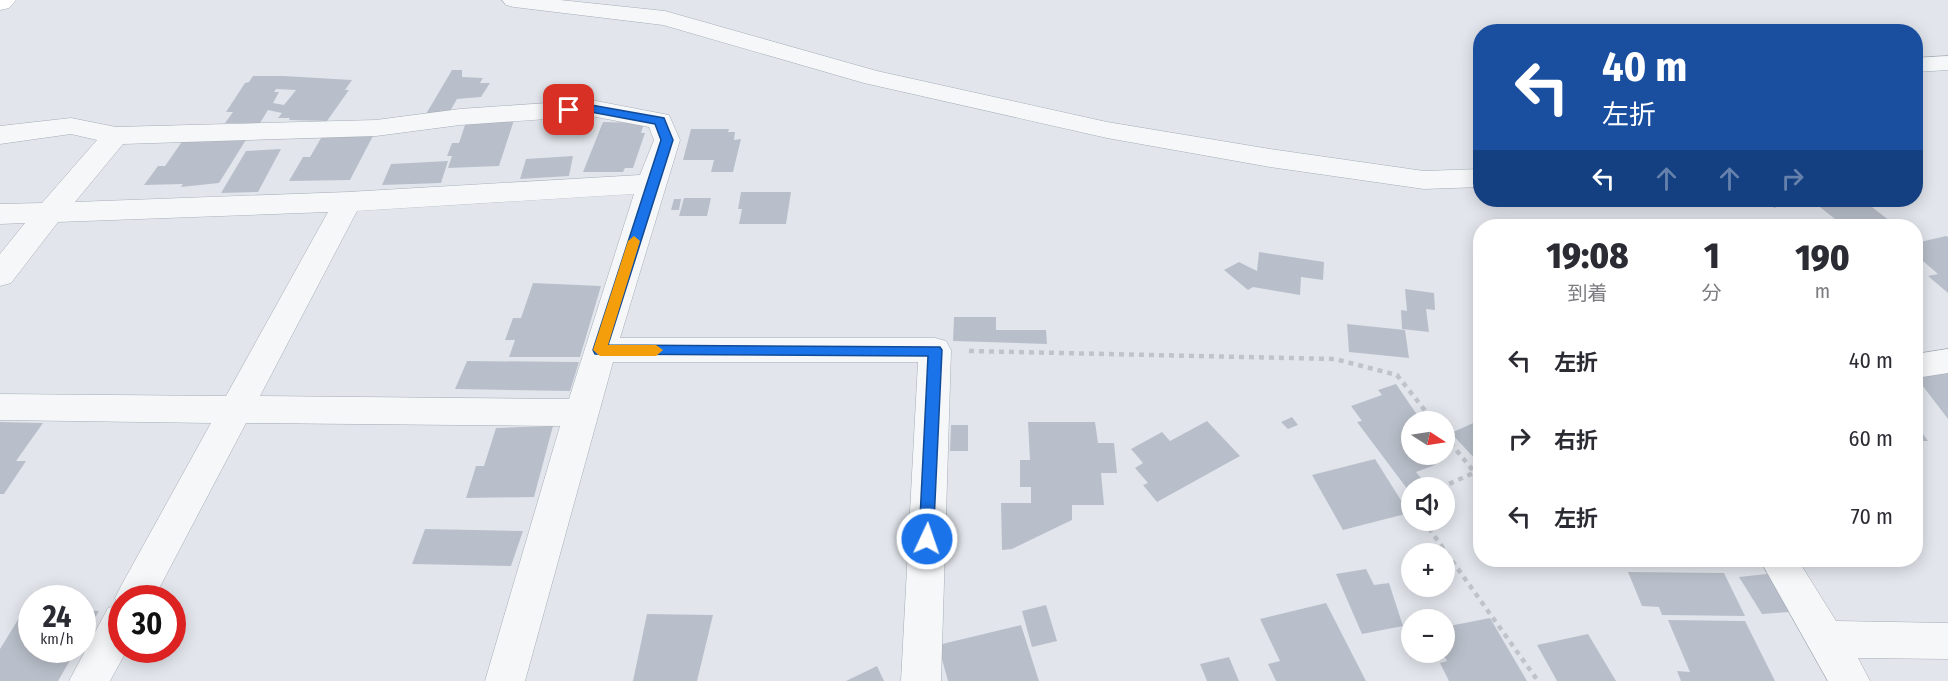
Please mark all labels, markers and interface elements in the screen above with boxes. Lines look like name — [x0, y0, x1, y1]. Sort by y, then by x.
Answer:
text: 40 m — [1602, 42, 1687, 92]
icon: left — [1503, 48, 1581, 126]
pin — [543, 84, 594, 135]
icon: arrive — [552, 93, 585, 126]
text: 左折 — [1602, 99, 1656, 131]
icon: left — [1587, 162, 1620, 195]
icon: ahead — [1650, 162, 1683, 195]
icon: ahead — [1713, 162, 1746, 195]
icon: right — [1776, 162, 1809, 195]
text: 19:08 — [1546, 234, 1629, 278]
text: 1 — [1704, 234, 1720, 278]
text: 190 — [1795, 236, 1850, 280]
text: m — [1815, 279, 1830, 303]
text: 到着 — [1567, 281, 1607, 305]
text: 分 — [1702, 281, 1722, 305]
icon: left — [1503, 344, 1536, 377]
text: 40 m — [1849, 347, 1893, 374]
text: 左折 — [1554, 349, 1598, 376]
north arrow — [1401, 411, 1455, 465]
map controls — [1401, 411, 1455, 663]
icon: right — [1503, 422, 1536, 455]
text: 60 m — [1849, 425, 1893, 452]
text: 右折 — [1554, 427, 1598, 454]
button: sound — [1401, 477, 1455, 531]
icon: left — [1503, 500, 1536, 533]
text: 70 m — [1851, 503, 1893, 530]
text: 左折 — [1554, 505, 1598, 532]
position arrow — [895, 507, 959, 571]
button: + — [1401, 543, 1455, 597]
speed limit sign: 30 — [108, 585, 186, 663]
text: 24 — [43, 599, 71, 635]
button: − — [1401, 609, 1455, 663]
text: km/h — [40, 630, 74, 648]

